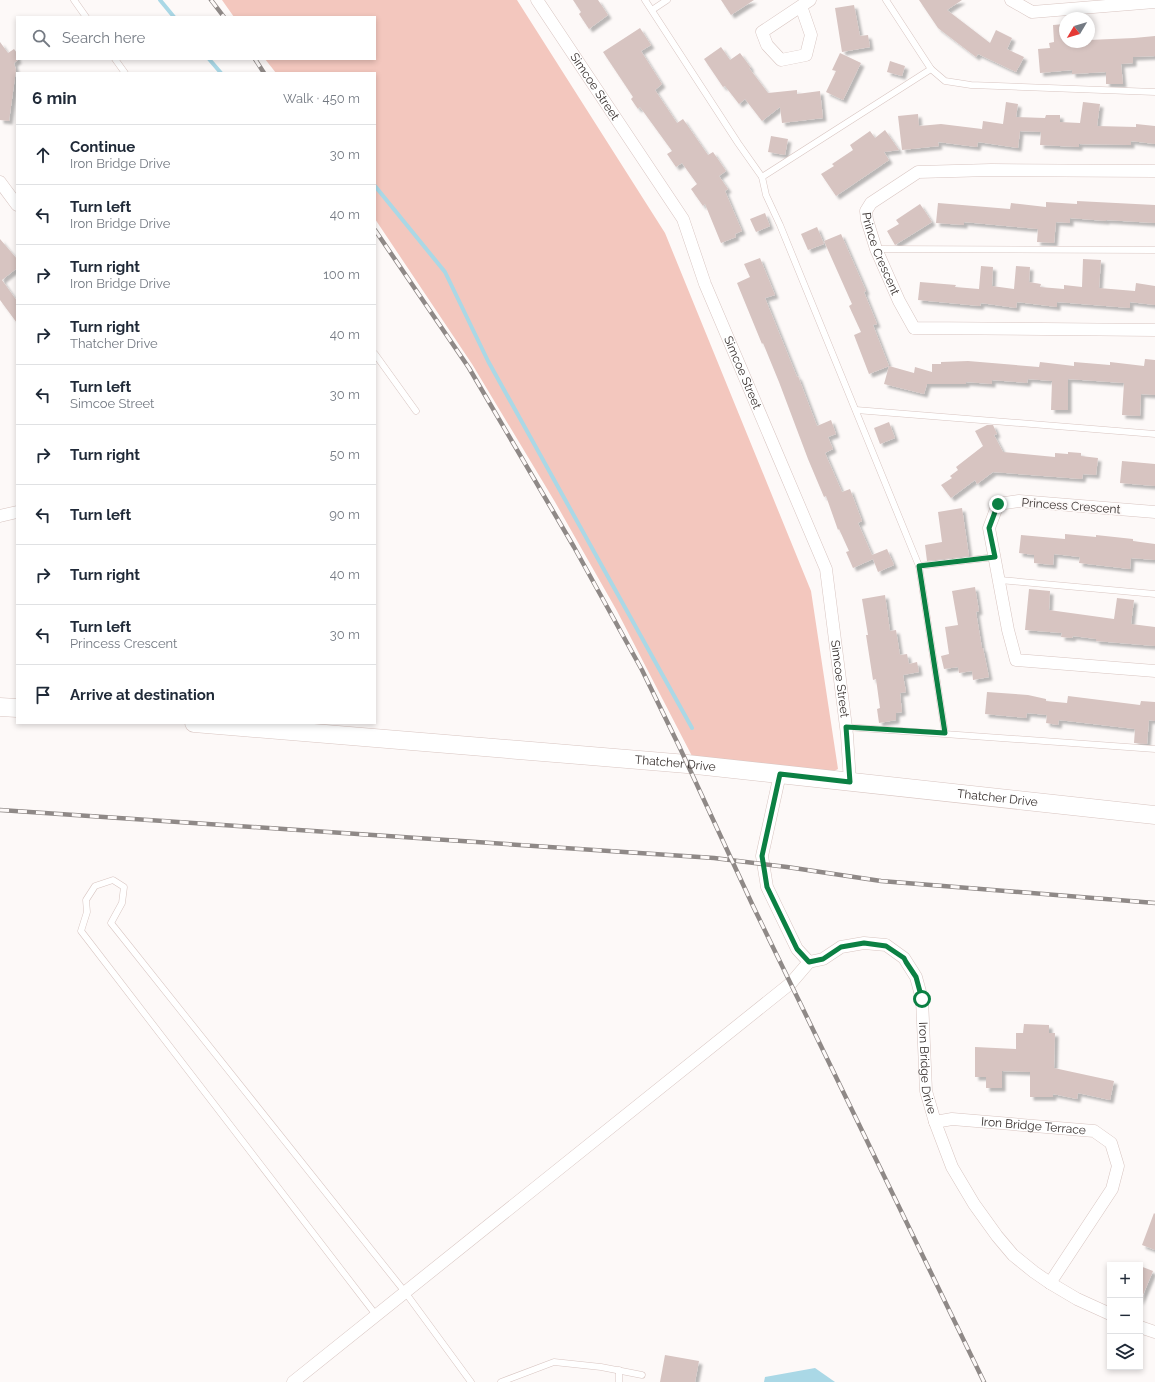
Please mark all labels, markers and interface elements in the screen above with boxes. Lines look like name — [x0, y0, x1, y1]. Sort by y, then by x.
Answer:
north arrow — [1059, 12, 1095, 48]
search box — [16, 16, 376, 60]
icon: search — [30, 27, 52, 49]
text: Search here — [62, 29, 145, 47]
street label: Simcoe Street — [567, 50, 622, 123]
text: 6 min — [32, 88, 77, 108]
text: Walk · 450 m — [283, 91, 360, 106]
text: Continue — [70, 138, 135, 156]
icon: ahead — [32, 144, 54, 166]
text: 30 m — [330, 147, 360, 162]
text: Iron Bridge Drive — [70, 156, 170, 171]
text: Turn left — [70, 198, 131, 216]
icon: left — [32, 204, 54, 226]
text: 40 m — [330, 207, 360, 222]
street label: Prince Crescent — [859, 212, 902, 297]
text: Iron Bridge Drive — [70, 216, 170, 231]
text: Turn right — [70, 258, 140, 276]
icon: right — [32, 264, 54, 286]
text: 100 m — [323, 267, 360, 282]
text: Iron Bridge Drive — [70, 276, 170, 291]
text: Turn right — [70, 318, 140, 336]
icon: right — [32, 324, 54, 346]
text: 40 m — [330, 327, 360, 342]
street label: Simcoe Street — [721, 334, 764, 411]
text: Thatcher Drive — [70, 336, 158, 351]
text: Turn left — [70, 378, 131, 396]
icon: left — [32, 384, 54, 406]
text: 30 m — [330, 387, 360, 402]
text: Simcoe Street — [70, 396, 154, 411]
icon: right — [32, 444, 54, 466]
text: Turn right — [70, 446, 140, 464]
text: 50 m — [330, 447, 360, 462]
route end — [989, 495, 1007, 513]
street label: Princess Crescent — [1021, 496, 1121, 516]
icon: left — [32, 504, 54, 526]
text: Turn left — [70, 506, 131, 524]
text: 90 m — [329, 507, 360, 522]
icon: right — [32, 564, 54, 586]
text: Turn right — [70, 566, 140, 584]
text: 40 m — [330, 567, 360, 582]
text: Turn left — [70, 618, 131, 636]
icon: left — [32, 624, 54, 646]
text: 30 m — [330, 627, 360, 642]
text: Princess Crescent — [70, 636, 177, 651]
street label: Simcoe Street — [828, 639, 852, 718]
icon: arrive — [32, 684, 54, 706]
text: Arrive at destination — [70, 686, 215, 704]
street label: Thatcher Drive — [634, 753, 716, 774]
street label: Thatcher Drive — [956, 786, 1039, 809]
route start — [913, 990, 931, 1008]
street label: Iron Bridge Drive — [916, 1022, 939, 1116]
street label: Iron Bridge Terrace — [980, 1114, 1086, 1137]
map controls — [1107, 1262, 1143, 1370]
button: + — [1107, 1262, 1143, 1298]
button: − — [1107, 1298, 1143, 1334]
button: layers — [1107, 1334, 1143, 1370]

